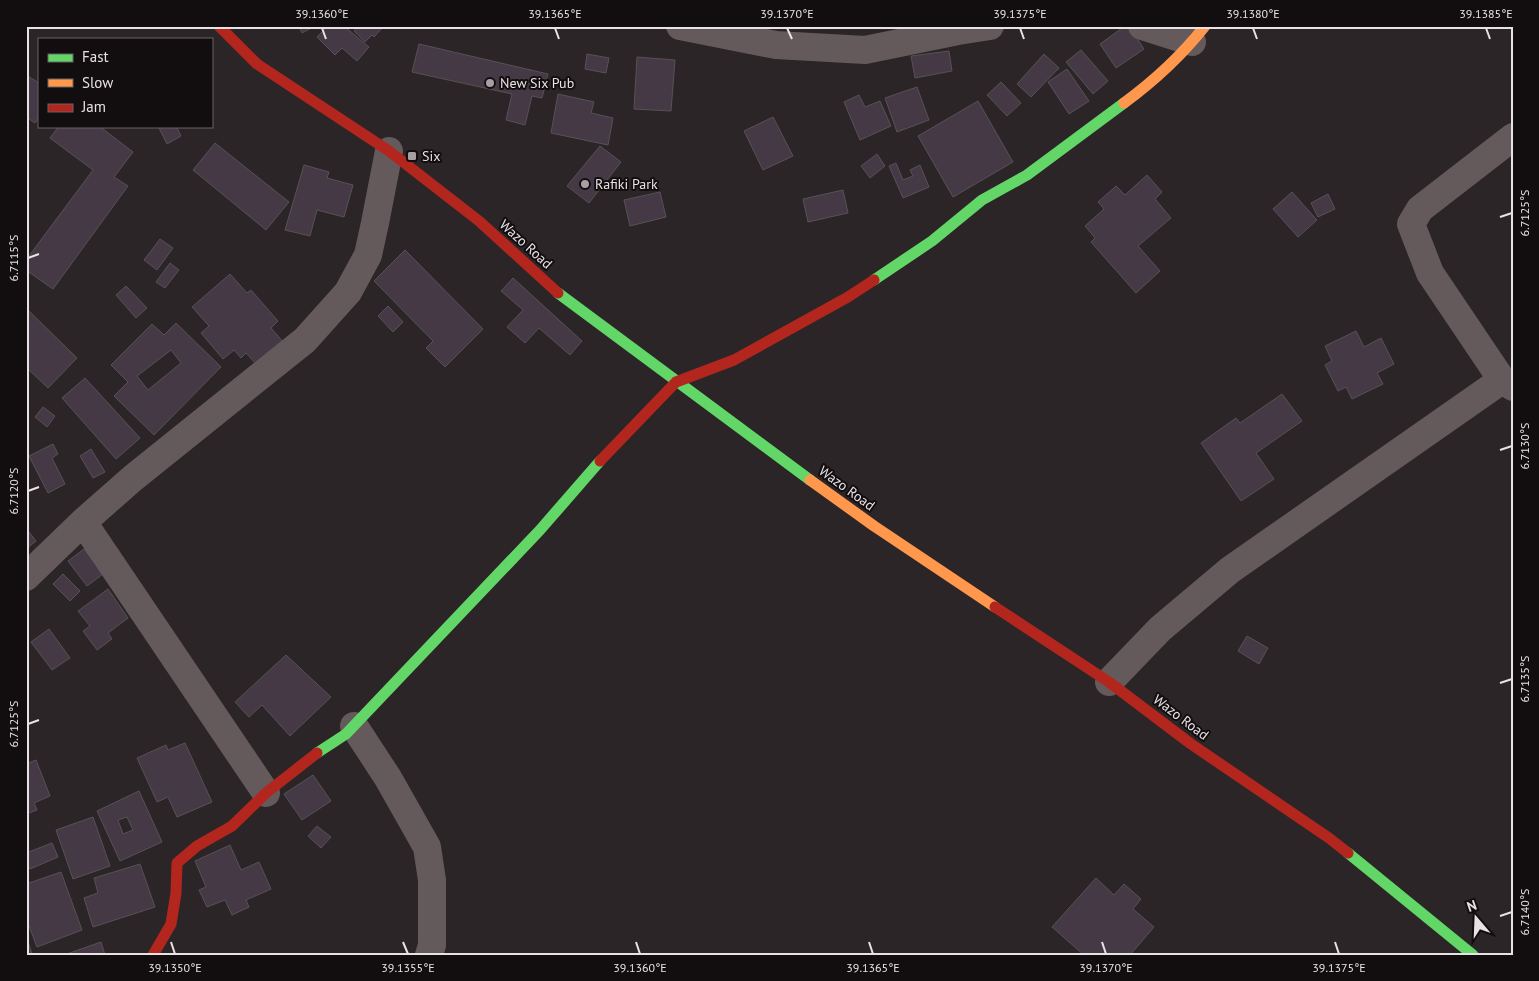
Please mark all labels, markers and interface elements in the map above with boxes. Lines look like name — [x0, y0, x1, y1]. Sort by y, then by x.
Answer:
text: 39.1360°E — [295, 6, 349, 21]
text: 39.1365°E — [528, 6, 582, 21]
text: 39.1370°E — [760, 6, 814, 21]
text: 39.1375°E — [993, 6, 1047, 21]
text: 39.1380°E — [1226, 6, 1280, 21]
text: 39.1385°E — [1459, 6, 1513, 21]
legend — [38, 38, 212, 128]
text: Fast — [82, 47, 109, 66]
text: Slow — [82, 73, 113, 92]
place label: New Six Pub — [500, 74, 574, 92]
marker: New Six Pub — [484, 77, 496, 89]
text: Jam — [81, 97, 106, 116]
place label: Six — [422, 147, 440, 165]
marker: Six — [406, 150, 418, 162]
place label: Rafiki Park — [595, 175, 658, 193]
marker: Rafiki Park — [579, 178, 591, 190]
text: 6.7125°S — [1517, 190, 1532, 236]
street label: Wazo Road — [496, 216, 556, 272]
text: 6.7115°S — [6, 235, 21, 281]
text: 6.7130°S — [1517, 423, 1532, 469]
street label: Wazo Road — [815, 462, 879, 514]
text: 6.7120°S — [6, 468, 21, 514]
text: 6.7135°S — [1517, 656, 1532, 702]
street label: Wazo Road — [1150, 690, 1212, 744]
text: 6.7125°S — [6, 701, 21, 747]
text: 6.7140°S — [1517, 889, 1532, 935]
north arrow — [1452, 894, 1502, 944]
text: N — [1464, 896, 1479, 916]
text: 39.1350°E — [148, 960, 202, 975]
text: 39.1355°E — [381, 960, 435, 975]
text: 39.1360°E — [613, 960, 667, 975]
text: 39.1365°E — [846, 960, 900, 975]
text: 39.1370°E — [1079, 960, 1133, 975]
text: 39.1375°E — [1312, 960, 1366, 975]

